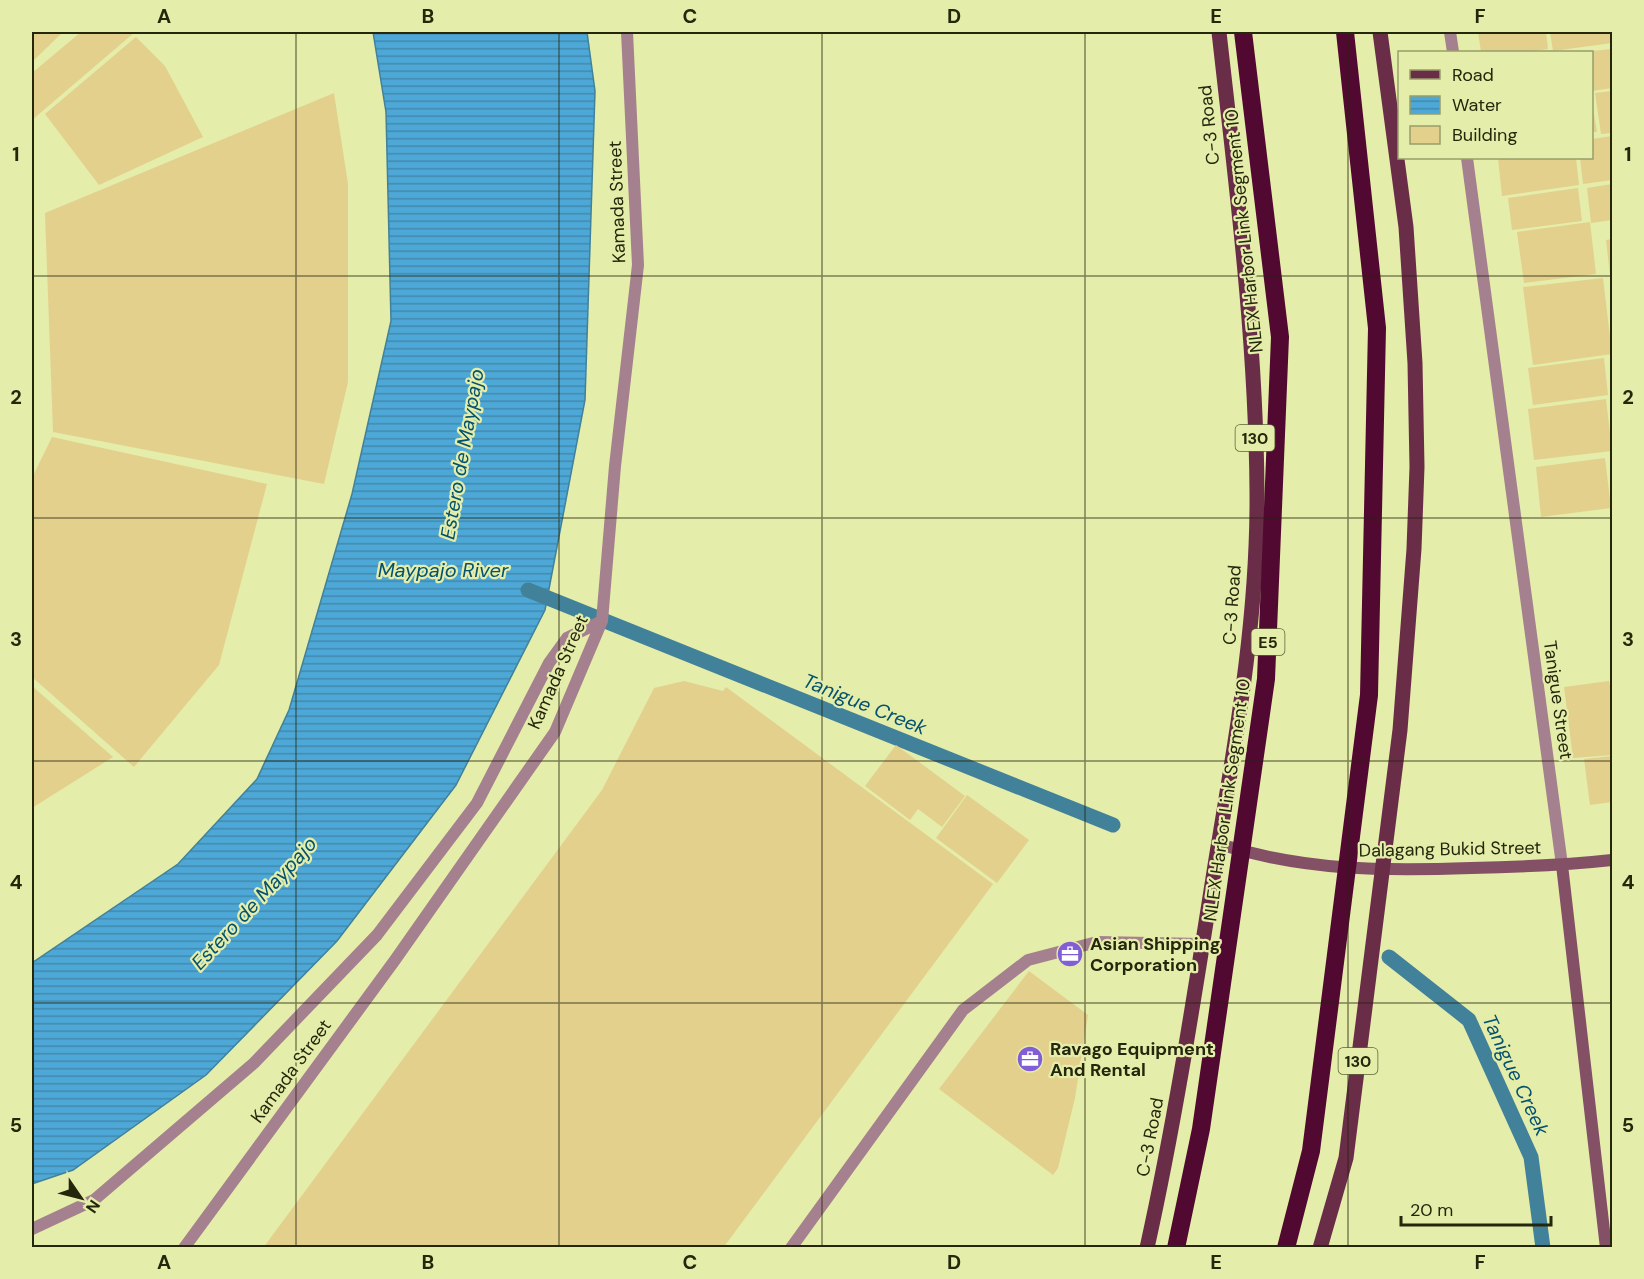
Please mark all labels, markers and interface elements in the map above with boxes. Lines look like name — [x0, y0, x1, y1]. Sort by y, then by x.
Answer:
text: A — [157, 3, 171, 29]
text: B — [422, 3, 434, 29]
text: C — [683, 3, 697, 29]
text: D — [947, 3, 961, 29]
text: E — [1210, 3, 1222, 29]
text: F — [1474, 3, 1486, 29]
legend — [1398, 51, 1593, 159]
text: Road — [1452, 63, 1494, 87]
street label: C-3 Road — [1193, 84, 1225, 166]
text: Water — [1452, 93, 1502, 117]
street label: NLEX Harbor Link Segment 10 — [1219, 108, 1269, 354]
text: Building — [1452, 123, 1517, 147]
street label: Kamada Street — [603, 140, 631, 264]
text: 1 — [12, 141, 20, 167]
text: 1 — [1624, 141, 1632, 167]
water label: Estero de Maypajo — [434, 367, 490, 541]
text: 2 — [10, 384, 22, 410]
text: 2 — [1622, 384, 1634, 410]
road number: 130 — [1236, 425, 1274, 451]
water label: Maypajo River — [378, 557, 509, 583]
street label: C-3 Road — [1217, 564, 1247, 646]
street label: Kamada Street — [522, 611, 594, 733]
text: 3 — [10, 626, 22, 652]
text: 3 — [1622, 626, 1634, 652]
road number: E5 — [1252, 629, 1284, 655]
street label: Tanigue Street — [1538, 639, 1578, 761]
water label: Tanigue Creek — [799, 667, 931, 741]
street label: NLEX Harbor Link Segment 10 — [1198, 677, 1256, 923]
water label: Estero de Maypajo — [186, 831, 322, 975]
street label: Dalagang Bukid Street — [1358, 835, 1542, 863]
text: 4 — [10, 869, 23, 895]
text: 4 — [1622, 869, 1635, 895]
place label: Asian Shipping Corporation — [1090, 932, 1220, 977]
office icon: Asian Shipping Corporation — [1055, 939, 1085, 969]
water label: Tanigue Creek — [1476, 1010, 1556, 1141]
street label: Kamada Street — [245, 1014, 337, 1128]
place label: Ravago Equipment And Rental — [1050, 1037, 1214, 1082]
office icon: Ravago Equipment And Rental — [1015, 1044, 1045, 1074]
road number: 130 — [1338, 1048, 1378, 1074]
street label: C-3 Road — [1131, 1095, 1169, 1179]
text: 5 — [10, 1112, 22, 1138]
text: 5 — [1622, 1112, 1634, 1138]
north arrow — [51, 1168, 111, 1228]
scale bar — [1401, 1189, 1551, 1227]
text: N — [81, 1196, 105, 1217]
text: 20 m — [1410, 1198, 1453, 1222]
text: A — [157, 1249, 171, 1275]
text: B — [422, 1249, 434, 1275]
text: C — [683, 1249, 697, 1275]
text: D — [947, 1249, 961, 1275]
text: E — [1210, 1249, 1222, 1275]
text: F — [1474, 1249, 1486, 1275]

